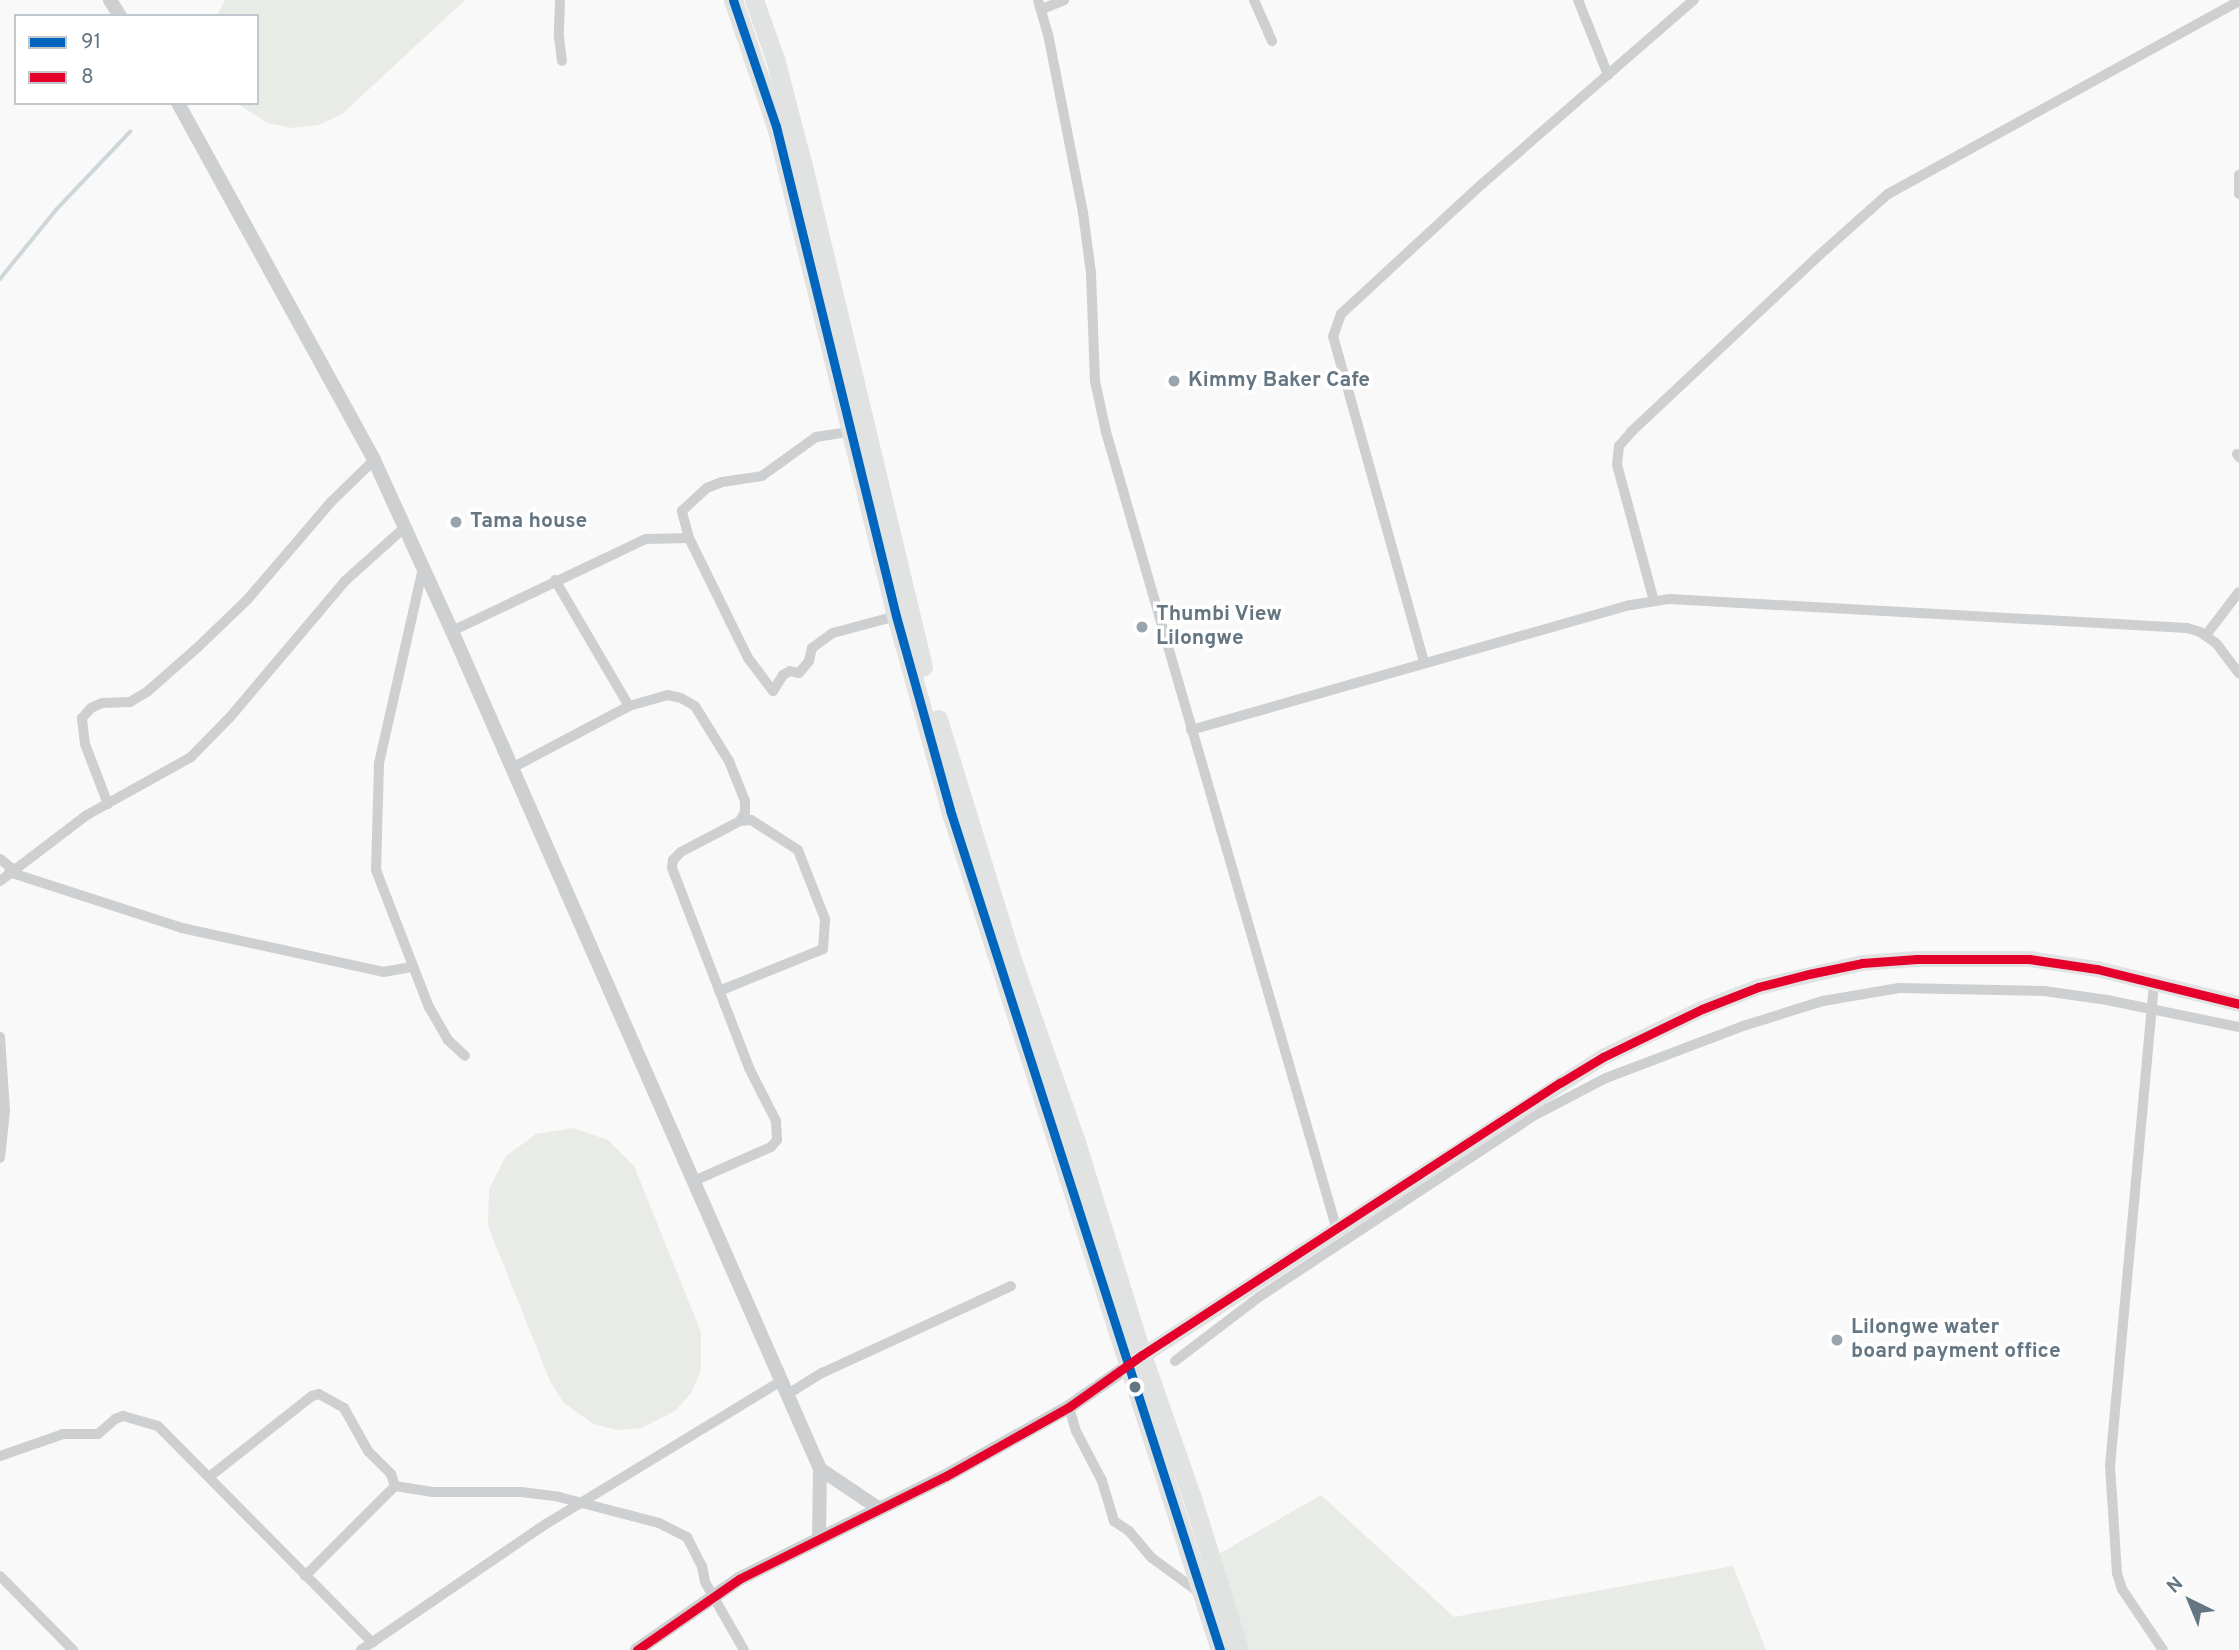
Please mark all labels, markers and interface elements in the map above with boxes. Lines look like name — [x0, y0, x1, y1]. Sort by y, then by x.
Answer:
legend — [14, 14, 259, 105]
text: 91 — [81, 29, 101, 56]
text: 8 — [81, 64, 94, 91]
place label: Kimmy Baker Cafe — [1188, 368, 1370, 394]
marker: Kimmy Baker Cafe — [1166, 373, 1182, 389]
place label: Tama house — [470, 509, 587, 535]
marker: Tama house — [448, 514, 464, 530]
place label: Thumbi View Lilongwe — [1156, 602, 1283, 652]
marker: Thumbi View Lilongwe — [1134, 619, 1150, 635]
place label: Lilongwe water board payment office — [1851, 1315, 2061, 1365]
marker: Lilongwe water board payment office — [1829, 1332, 1845, 1348]
unlabelled marker — [1128, 1380, 1142, 1394]
north arrow — [2155, 1566, 2225, 1636]
text: N — [2163, 1572, 2189, 1599]

